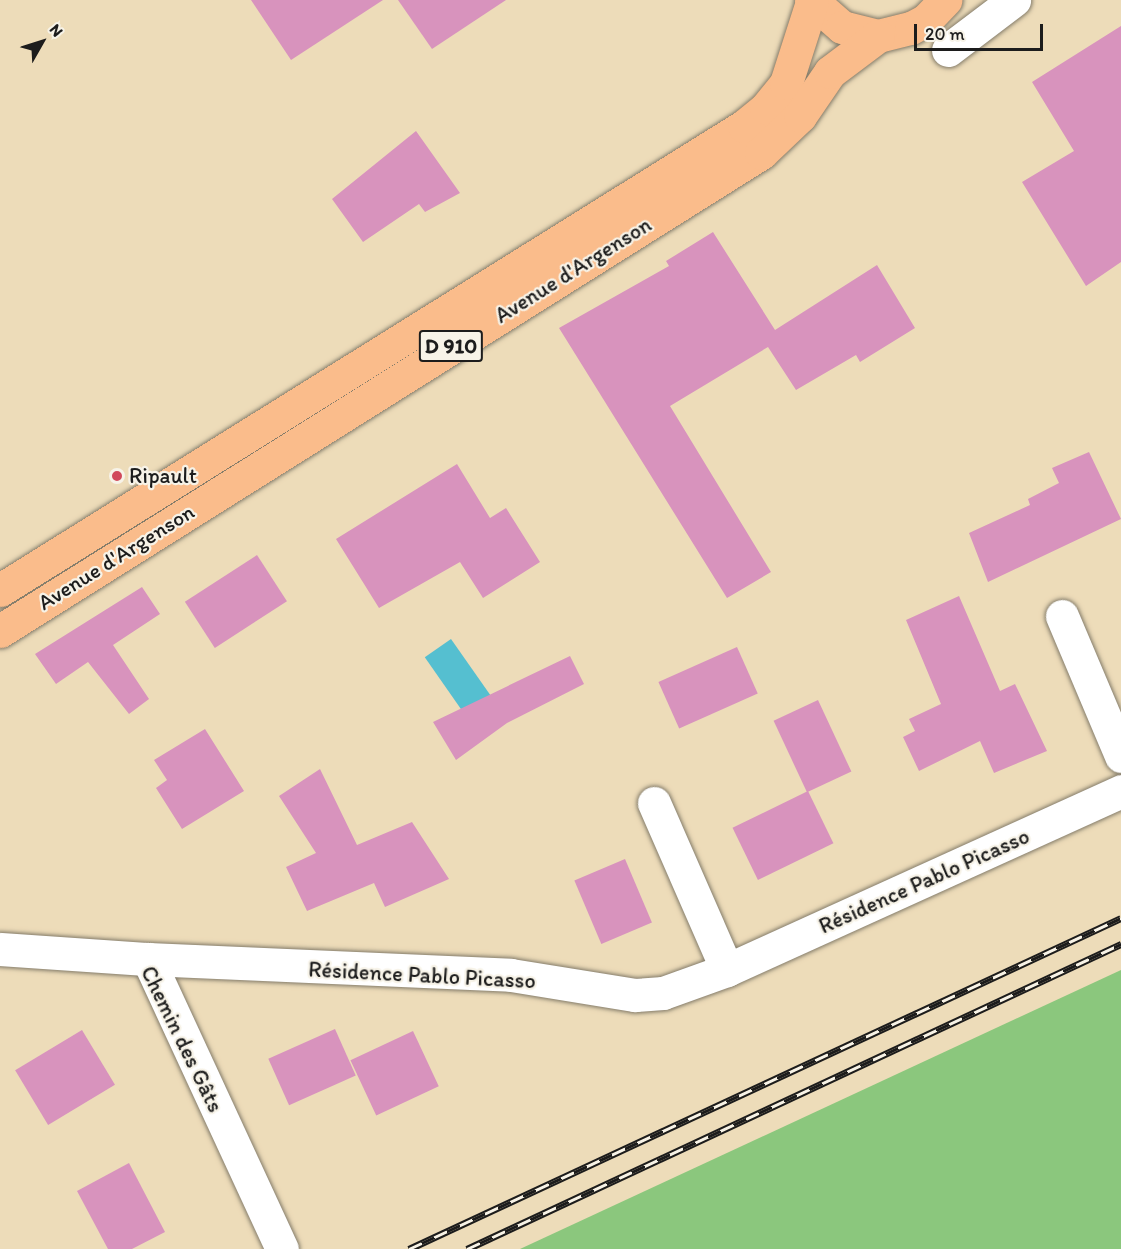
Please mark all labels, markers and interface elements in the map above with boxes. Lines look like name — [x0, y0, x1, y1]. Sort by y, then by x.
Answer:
north arrow — [12, 12, 72, 72]
scale bar — [917, 12, 1046, 50]
text: N — [46, 20, 67, 41]
text: 20 m — [925, 23, 965, 45]
street label: Avenue d'Argenson — [490, 211, 656, 329]
road number: D 910 — [418, 328, 484, 364]
place label: Ripault — [129, 463, 197, 489]
marker: Ripault — [110, 469, 124, 483]
street label: Avenue d'Argenson — [33, 498, 199, 616]
street label: Résidence Pablo Picasso — [815, 823, 1033, 939]
street label: Résidence Pablo Picasso — [308, 956, 536, 994]
street label: Chemin des Gâts — [135, 962, 229, 1116]

